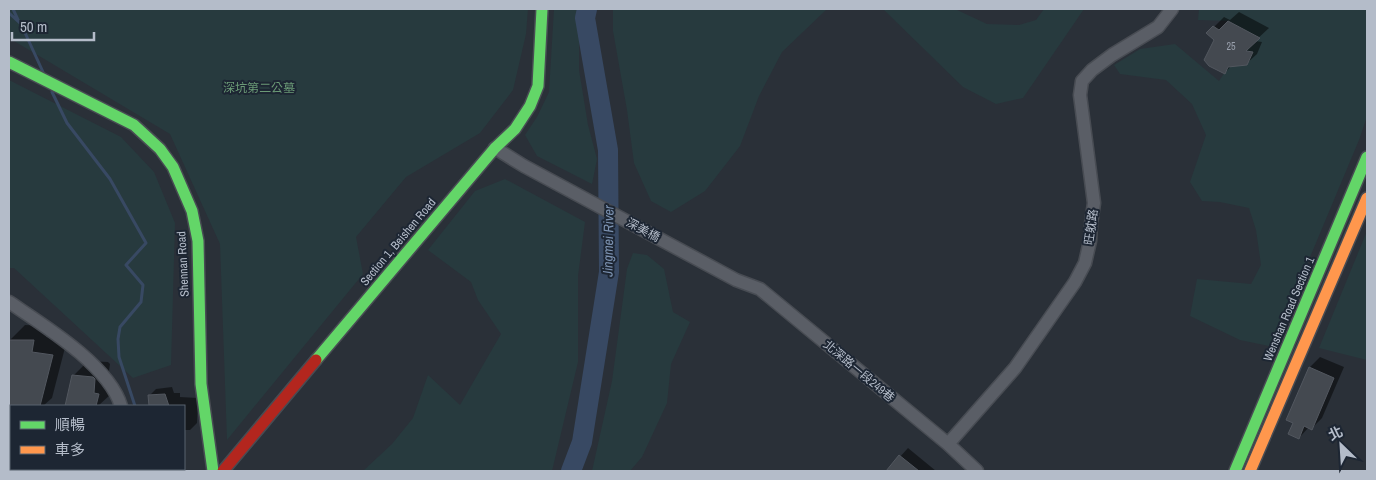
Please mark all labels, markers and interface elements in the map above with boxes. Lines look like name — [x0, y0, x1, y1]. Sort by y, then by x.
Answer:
scale bar — [12, 10, 95, 42]
text: 50 m — [20, 16, 47, 37]
house number: 25 — [1226, 40, 1236, 53]
park label: 深坑第二公墓 — [223, 80, 295, 96]
street label: Section 1, Beishen Road — [357, 195, 439, 289]
water label: Jingmei River — [598, 204, 618, 278]
street label: 旺躭路 — [1081, 208, 1101, 246]
street label: 深美橋 — [623, 214, 663, 246]
street label: Shennan Road — [173, 231, 193, 297]
street label: Wenshan Road Section 1 — [1260, 254, 1318, 364]
street label: 北深路一段249巷 — [820, 336, 898, 406]
legend — [10, 405, 185, 470]
text: 順暢 — [55, 414, 85, 435]
north arrow — [1316, 420, 1366, 470]
text: 北 — [1325, 422, 1346, 444]
text: 車多 — [55, 439, 85, 460]

